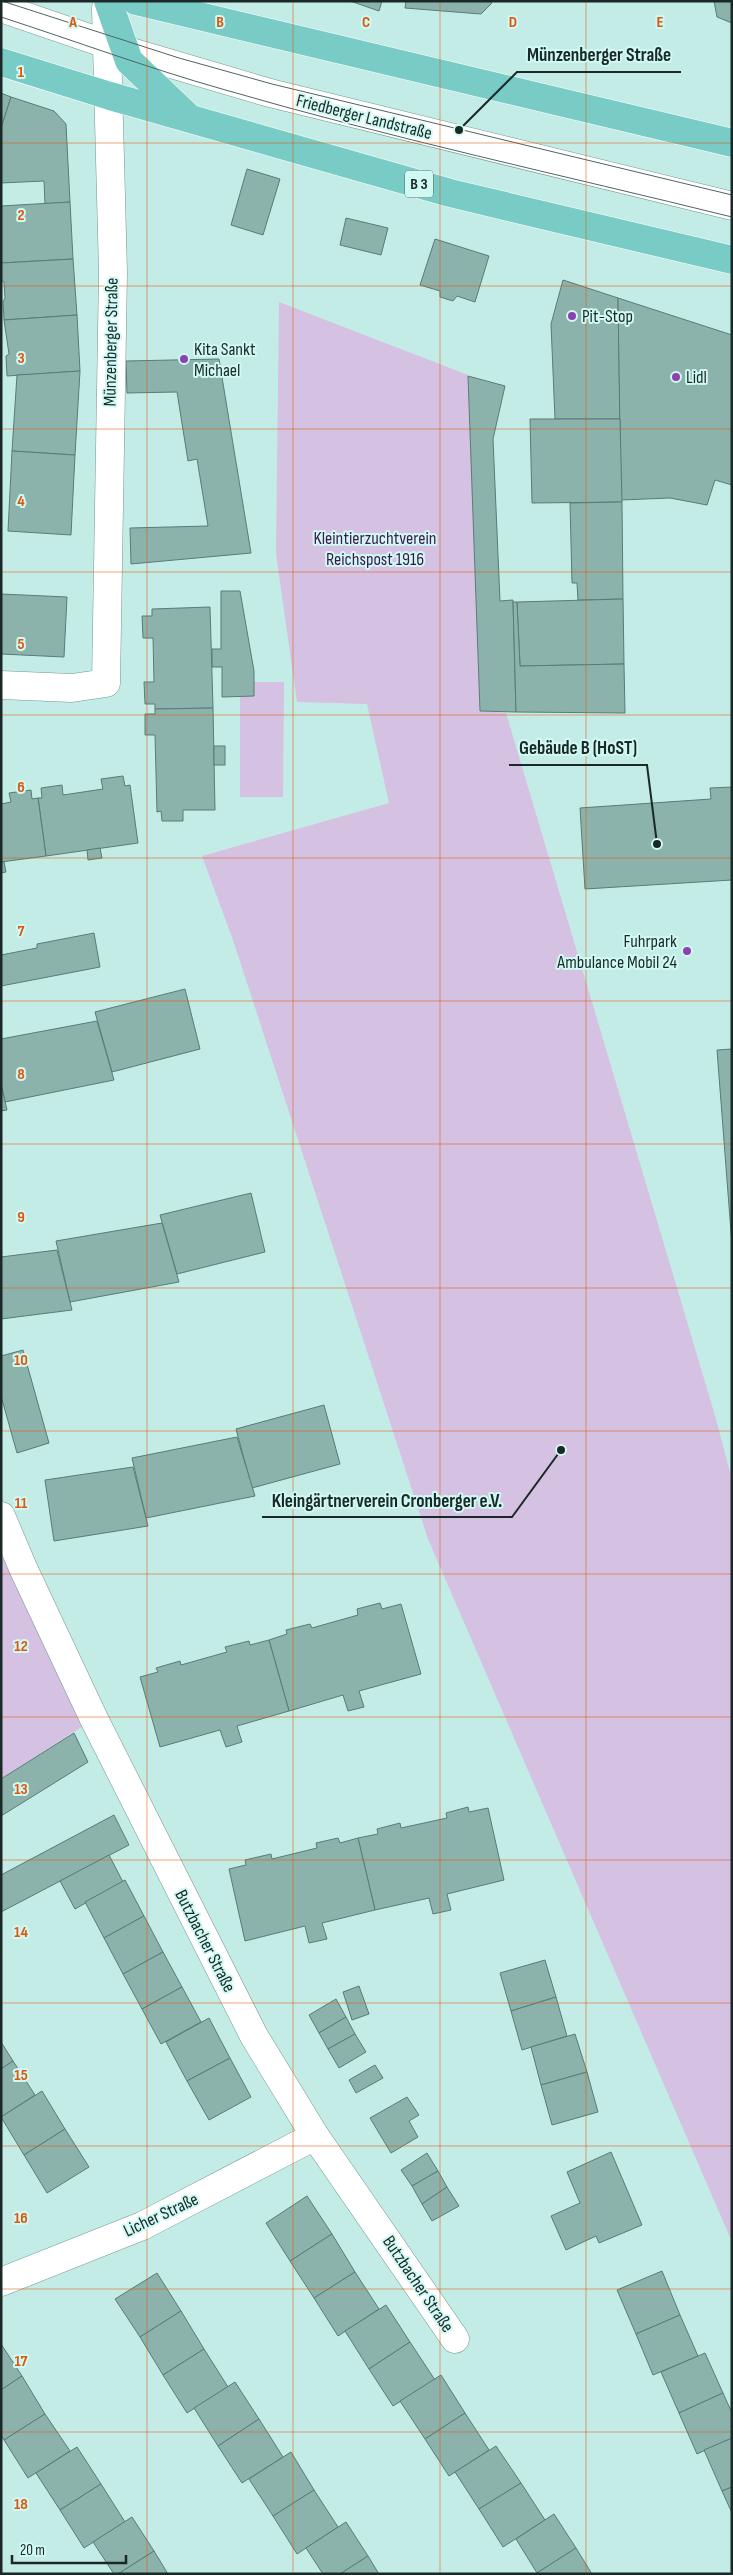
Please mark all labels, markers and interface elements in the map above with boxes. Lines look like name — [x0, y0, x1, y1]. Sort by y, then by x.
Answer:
text: A — [68, 13, 77, 32]
text: B — [216, 13, 224, 32]
text: C — [362, 13, 370, 32]
text: D — [509, 13, 517, 32]
text: E — [657, 13, 664, 32]
callout: Münzenberger Straße — [517, 38, 681, 72]
text: Münzenberger Straße — [527, 44, 671, 67]
text: 1 — [18, 63, 25, 82]
street label: Friedberger Landstraße — [294, 90, 434, 144]
road number: B 3 — [405, 170, 433, 198]
text: 2 — [17, 206, 25, 225]
street label: Münzenberger Straße — [99, 278, 123, 406]
place label: Pit-Stop — [582, 306, 633, 327]
marker: Pit-Stop — [566, 310, 578, 322]
place label: Kita Sankt Michael — [194, 339, 256, 381]
text: 3 — [17, 349, 25, 368]
marker: Kita Sankt Michael — [178, 353, 190, 365]
place label: Lidl — [686, 367, 707, 388]
marker: Lidl — [670, 371, 682, 383]
text: 4 — [17, 492, 25, 511]
park label: Kleintierzuchtverein Reichspost 1916 — [314, 528, 436, 570]
text: 5 — [17, 635, 25, 654]
callout: Gebäude B (HoST) — [509, 731, 647, 765]
text: Gebäude B (HoST) — [519, 737, 637, 760]
text: 6 — [17, 778, 25, 797]
text: 7 — [18, 922, 25, 941]
place label: Fuhrpark Ambulance Mobil 24 — [556, 931, 677, 973]
marker: Fuhrpark Ambulance Mobil 24 — [681, 945, 693, 957]
text: 8 — [17, 1065, 25, 1084]
text: 9 — [17, 1208, 25, 1227]
text: 10 — [14, 1351, 28, 1370]
callout: Kleingärtnerverein Cronberger e.V. — [262, 1483, 512, 1517]
text: Kleingärtnerverein Cronberger e.V. — [272, 1490, 502, 1513]
text: 11 — [15, 1494, 28, 1513]
text: 12 — [14, 1637, 28, 1656]
text: 13 — [14, 1780, 28, 1799]
street label: Butzbacher Straße — [170, 1886, 240, 1996]
text: 14 — [14, 1923, 28, 1942]
text: 15 — [14, 2066, 28, 2085]
street label: Licher Straße — [120, 2189, 202, 2241]
text: 16 — [14, 2209, 28, 2228]
street label: Butzbacher Straße — [378, 2232, 458, 2336]
text: 17 — [14, 2352, 28, 2371]
text: 18 — [14, 2495, 28, 2514]
scale bar — [12, 2532, 126, 2564]
text: 20 m — [20, 2541, 45, 2560]

